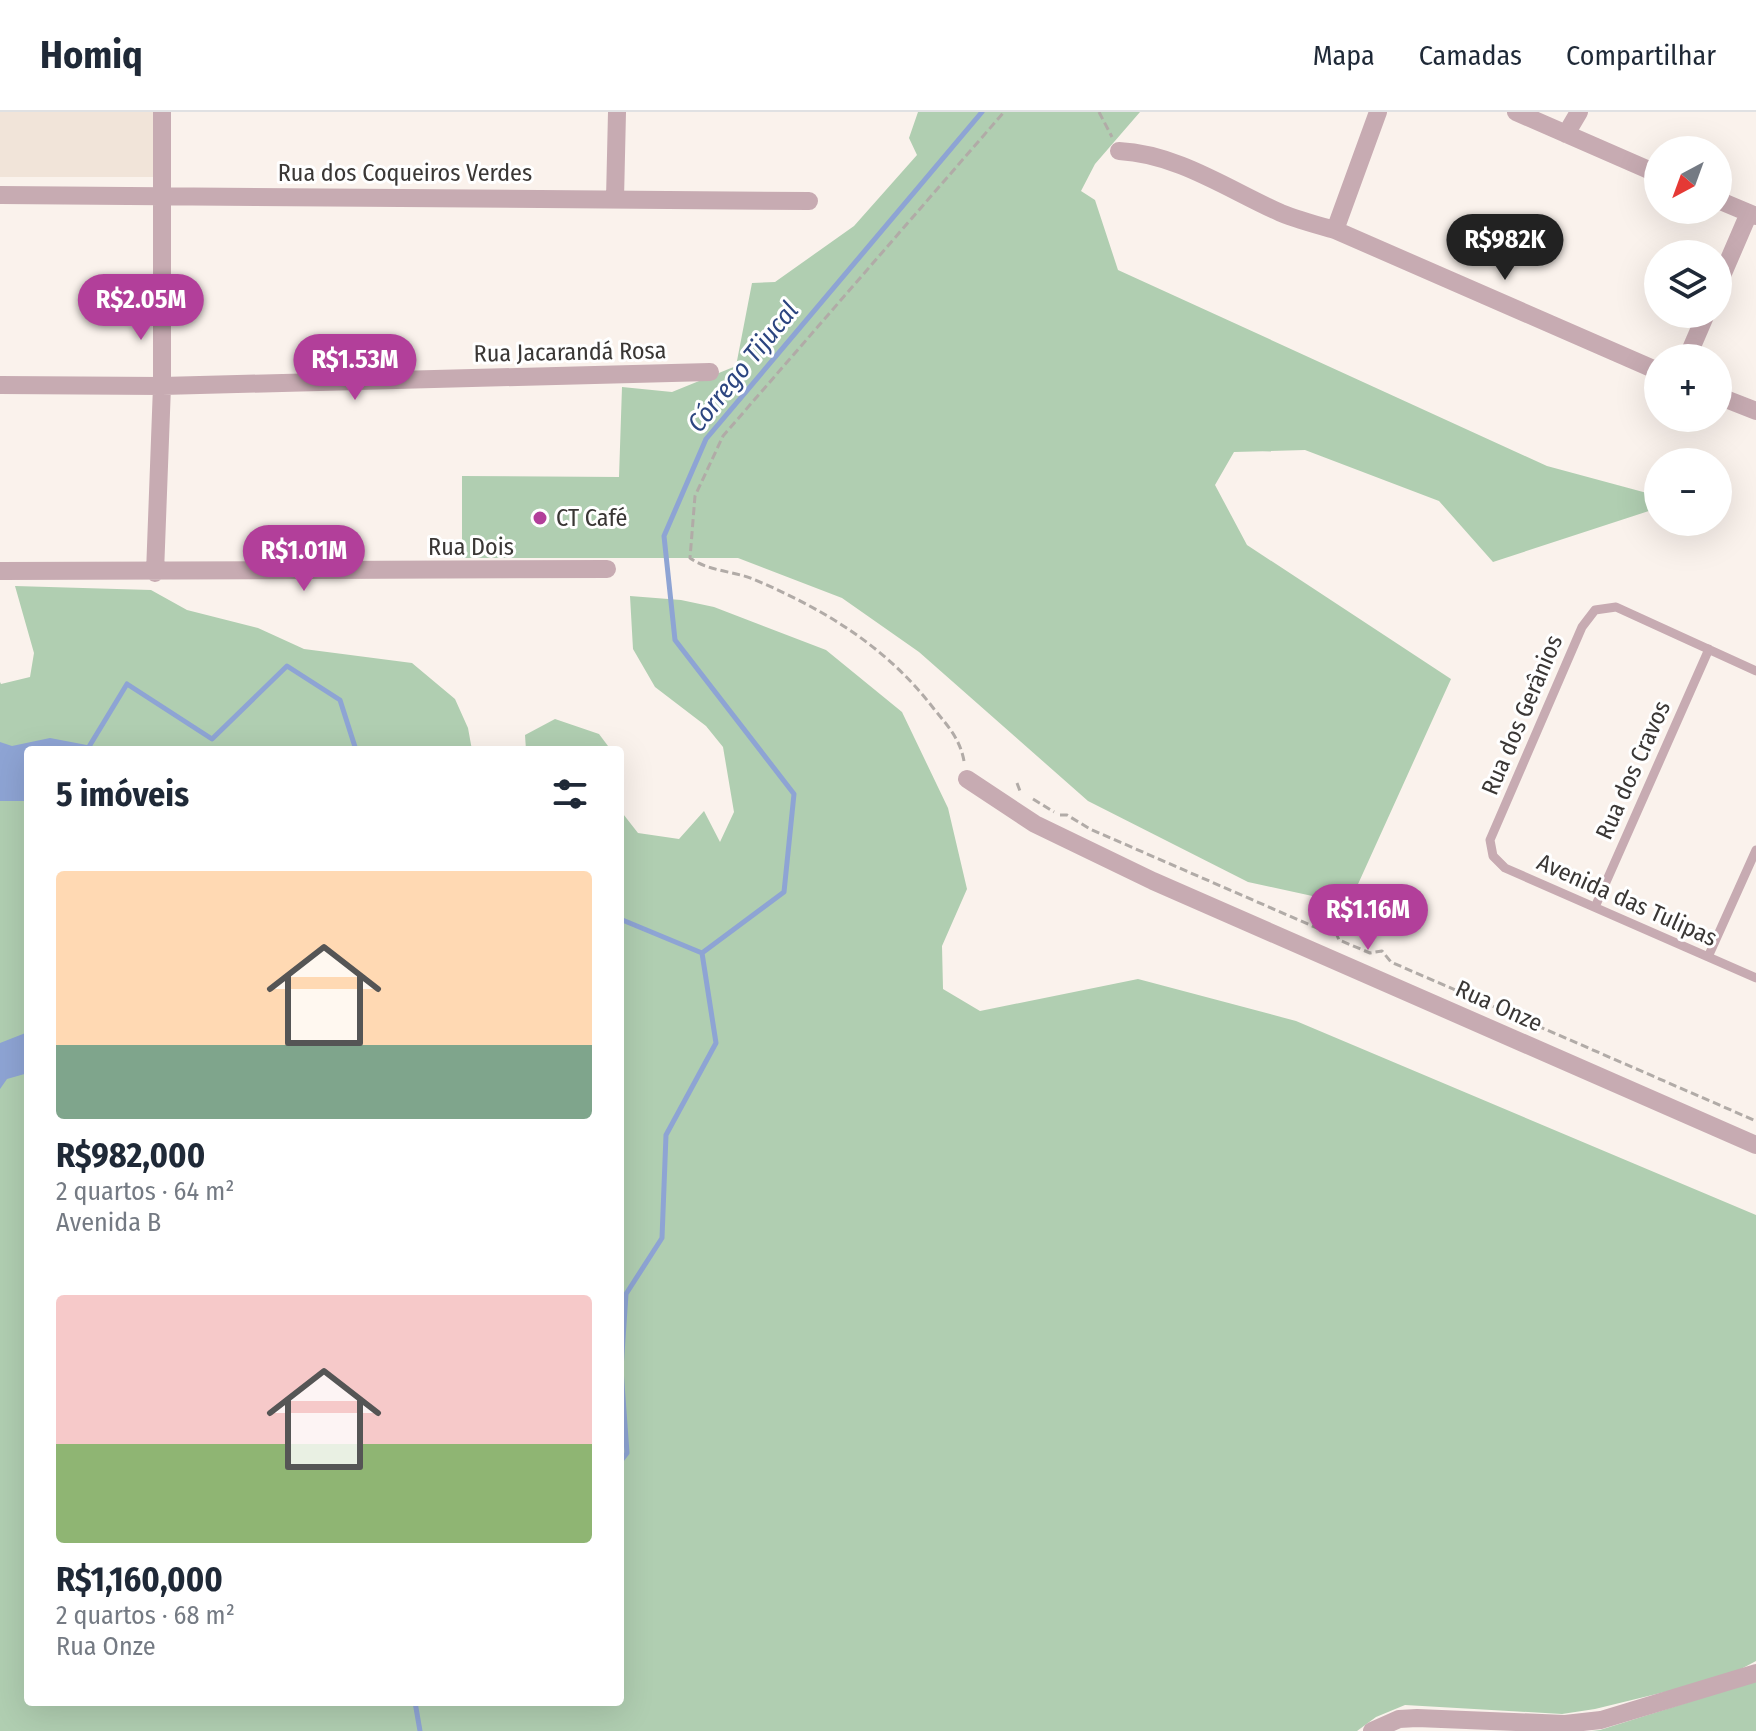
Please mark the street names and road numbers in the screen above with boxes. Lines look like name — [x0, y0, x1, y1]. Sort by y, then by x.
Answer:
street label: Rua dos Coqueiros Verdes — [278, 159, 532, 187]
street label: Rua Jacarandá Rosa — [473, 336, 667, 368]
street label: Rua Dois — [428, 533, 514, 561]
street label: Rua dos Gerânios — [1476, 631, 1568, 799]
street label: Rua dos Cravos — [1590, 696, 1676, 844]
street label: Avenida das Tulipas — [1533, 848, 1721, 952]
street label: Rua Onze — [1451, 975, 1547, 1037]

